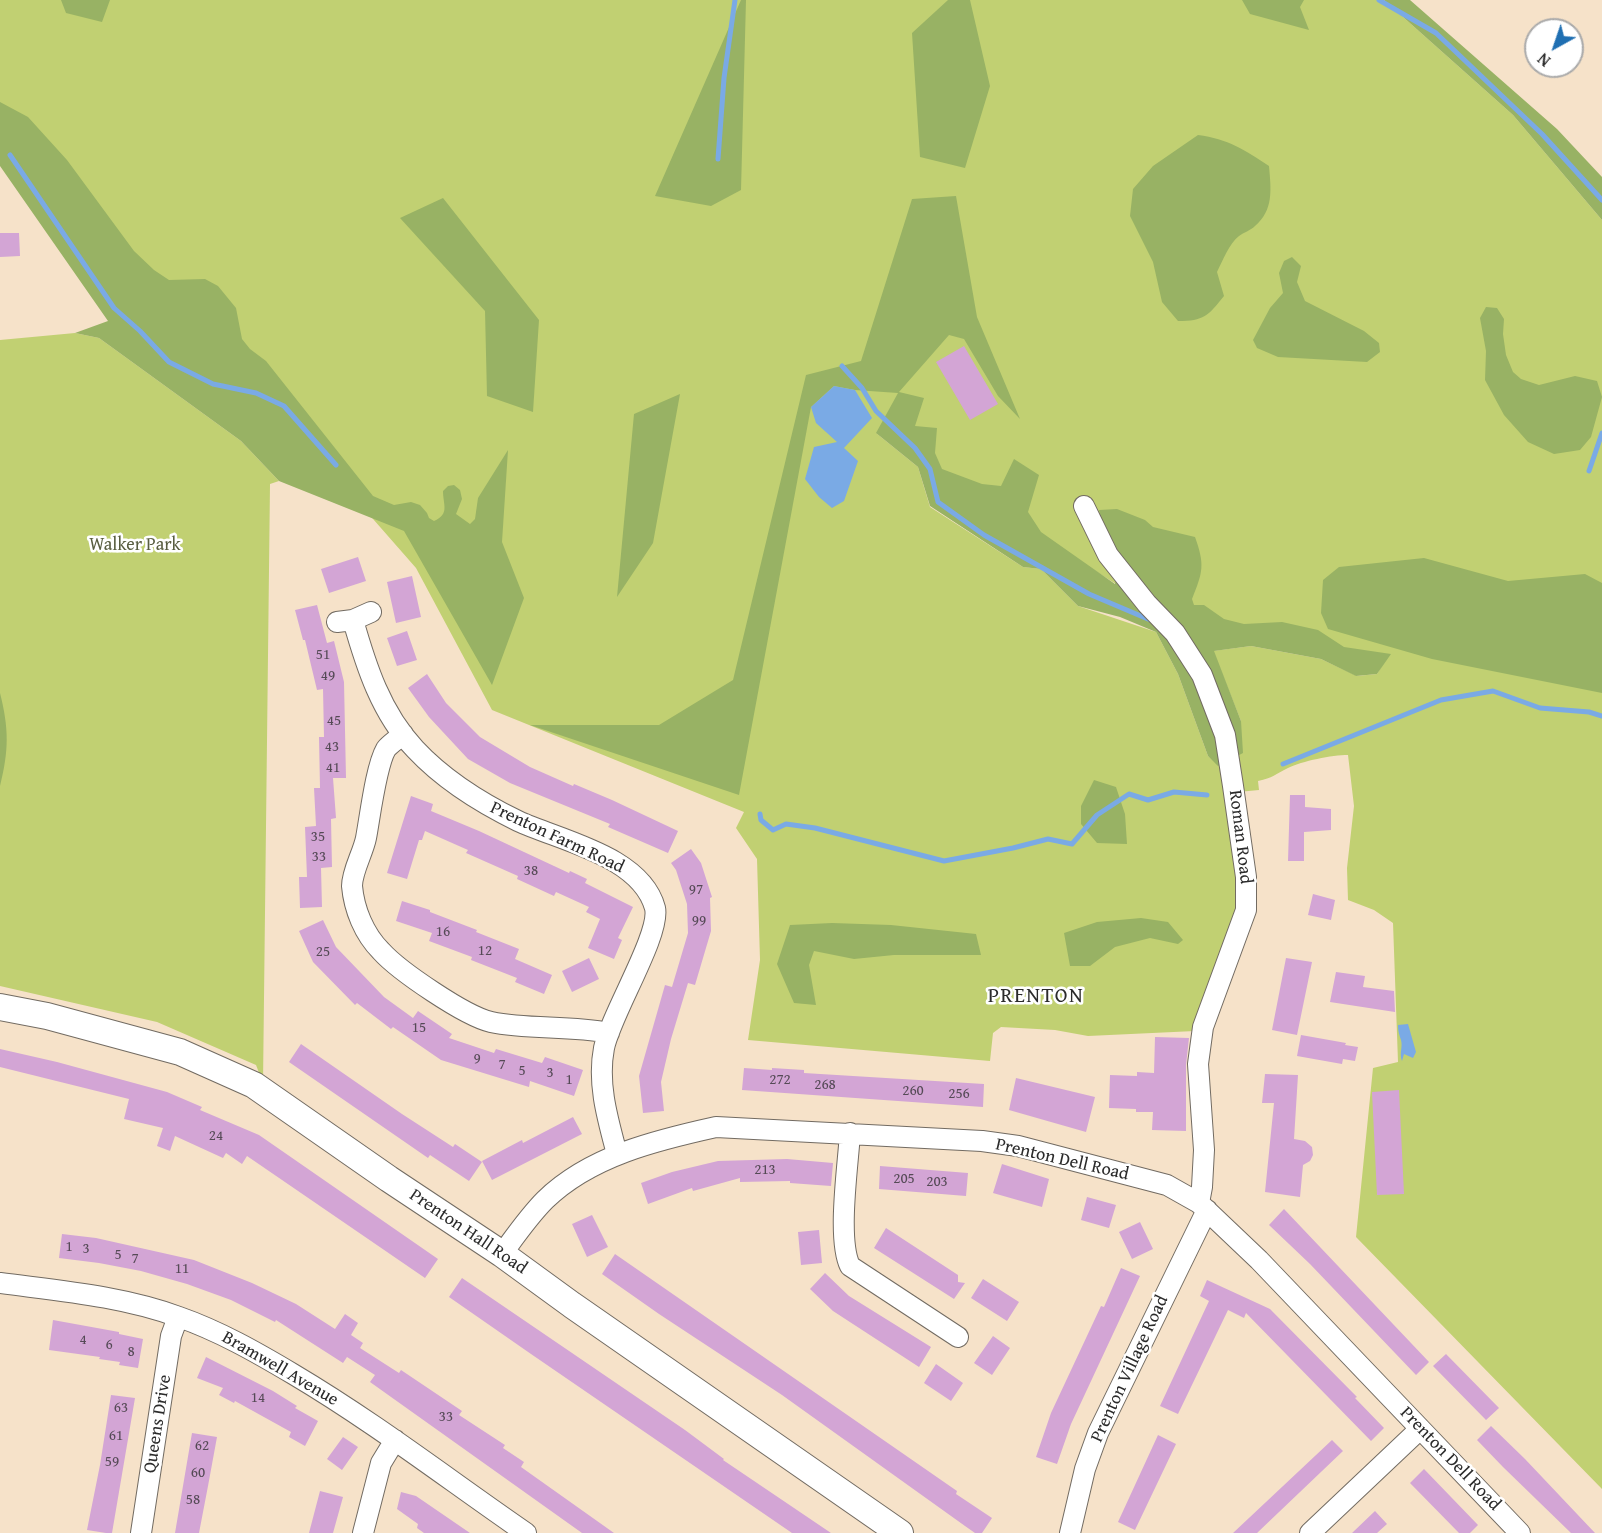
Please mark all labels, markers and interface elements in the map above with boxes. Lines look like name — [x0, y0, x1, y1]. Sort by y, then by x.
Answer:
north arrow — [1524, 18, 1584, 78]
text: N — [1532, 48, 1556, 73]
park label: Walker Park — [89, 534, 181, 556]
house number: 51 — [316, 646, 330, 664]
house number: 49 — [321, 667, 335, 685]
house number: 45 — [327, 712, 341, 730]
house number: 43 — [325, 738, 339, 756]
house number: 41 — [326, 759, 340, 777]
street label: Roman Road — [1224, 789, 1256, 885]
street label: Prenton Farm Road — [487, 798, 627, 878]
house number: 35 — [311, 828, 325, 846]
house number: 33 — [312, 848, 326, 866]
house number: 38 — [524, 862, 538, 880]
house number: 97 — [689, 881, 703, 899]
house number: 99 — [692, 912, 706, 930]
house number: 16 — [436, 923, 450, 941]
house number: 12 — [478, 942, 492, 960]
house number: 25 — [316, 943, 330, 961]
district label: PRENTON — [988, 984, 1084, 1010]
house number: 15 — [412, 1019, 426, 1037]
house number: 9 — [473, 1050, 481, 1068]
house number: 7 — [498, 1056, 506, 1074]
house number: 5 — [518, 1062, 526, 1080]
house number: 3 — [546, 1064, 554, 1082]
house number: 1 — [565, 1071, 573, 1089]
house number: 272 — [769, 1071, 791, 1089]
house number: 268 — [814, 1076, 836, 1094]
house number: 260 — [902, 1082, 924, 1100]
house number: 256 — [948, 1085, 970, 1103]
house number: 24 — [209, 1127, 223, 1145]
street label: Prenton Dell Road — [993, 1134, 1131, 1186]
house number: 213 — [754, 1161, 776, 1179]
house number: 205 — [893, 1170, 915, 1188]
house number: 203 — [926, 1173, 948, 1191]
street label: Prenton Hall Road — [405, 1185, 531, 1279]
house number: 1 — [65, 1238, 73, 1256]
house number: 3 — [82, 1240, 90, 1258]
house number: 5 — [114, 1246, 122, 1264]
house number: 7 — [131, 1250, 139, 1268]
house number: 11 — [175, 1260, 189, 1278]
street label: Prenton Village Road — [1087, 1292, 1173, 1446]
street label: Bramwell Avenue — [218, 1327, 342, 1411]
house number: 4 — [79, 1331, 87, 1349]
house number: 6 — [105, 1336, 113, 1354]
house number: 8 — [127, 1343, 135, 1361]
street label: Queens Drive — [140, 1373, 176, 1475]
house number: 14 — [251, 1389, 265, 1407]
house number: 63 — [114, 1399, 128, 1417]
street label: Prenton Dell Road — [1395, 1403, 1505, 1515]
house number: 33 — [439, 1408, 453, 1426]
house number: 61 — [109, 1427, 123, 1445]
house number: 62 — [195, 1437, 209, 1455]
house number: 59 — [105, 1453, 119, 1471]
house number: 60 — [191, 1464, 205, 1482]
house number: 58 — [186, 1491, 200, 1509]

